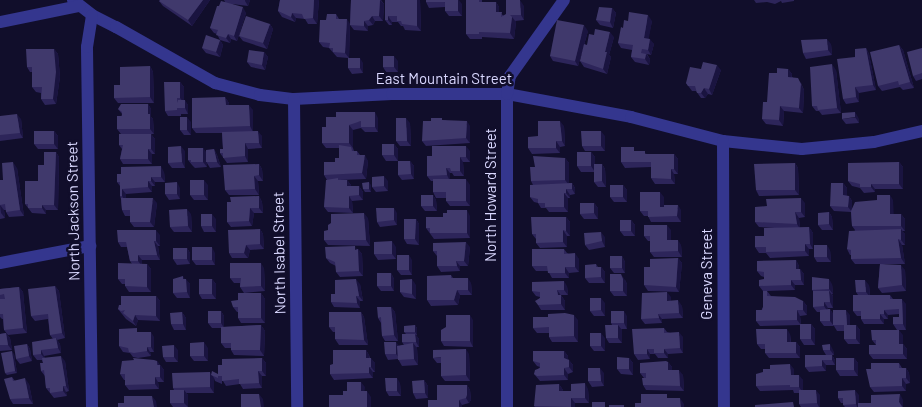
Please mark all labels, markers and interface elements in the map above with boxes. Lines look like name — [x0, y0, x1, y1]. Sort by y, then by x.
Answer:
street label: East Mountain Street — [376, 70, 512, 88]
street label: North Howard Street — [482, 128, 500, 262]
street label: North Jackson Street — [63, 141, 83, 281]
street label: North Isabel Street — [269, 191, 289, 315]
street label: Geneva Street — [698, 228, 716, 320]

